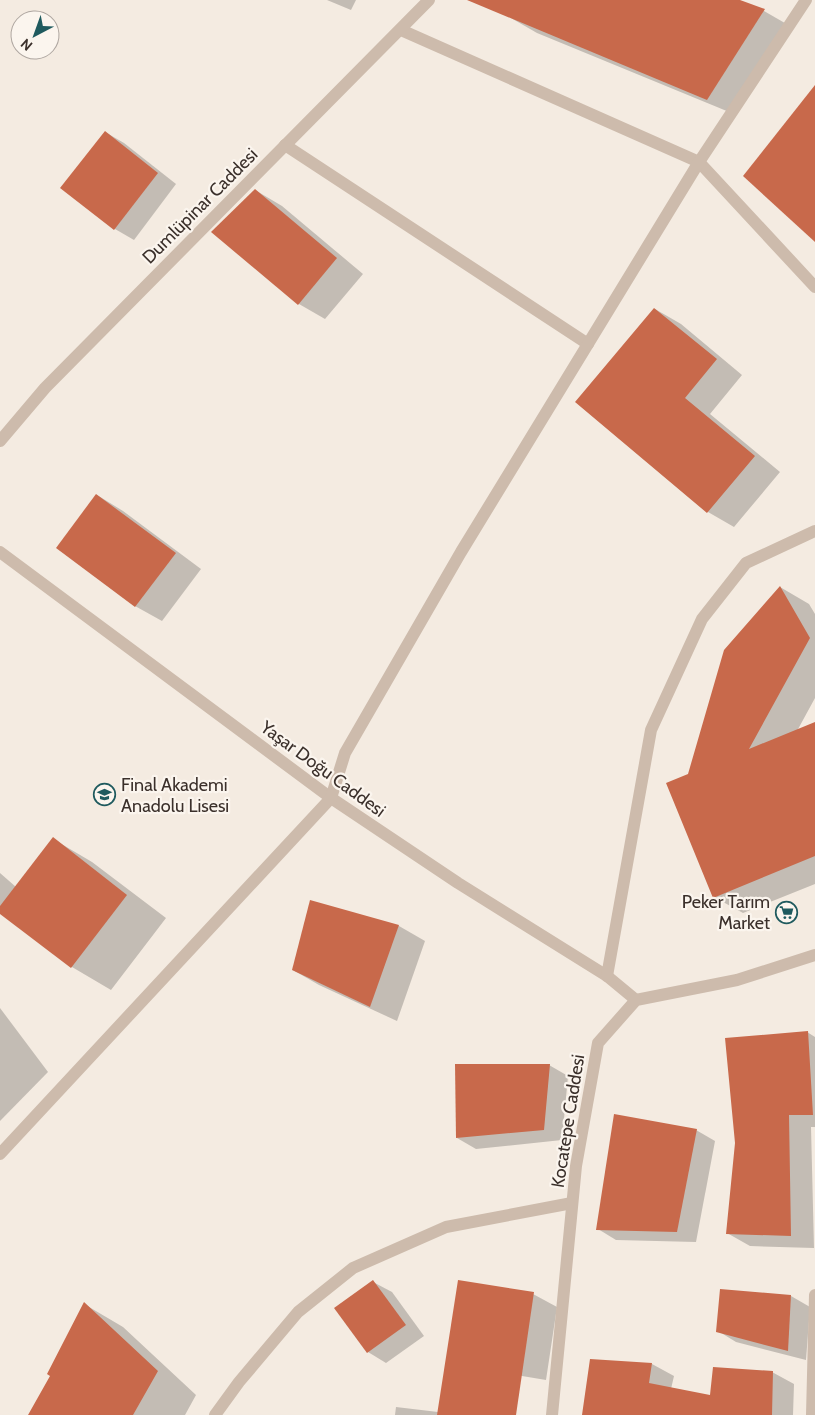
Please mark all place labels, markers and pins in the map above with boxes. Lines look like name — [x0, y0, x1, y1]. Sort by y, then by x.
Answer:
place label: Final Akademi Anadolu Lisesi — [121, 774, 229, 817]
school or university icon: Final Akademi Anadolu Lisesi — [93, 783, 117, 807]
place label: Peker Tarım Market — [682, 891, 770, 934]
supermarket icon: Peker Tarım Market — [774, 900, 798, 924]

